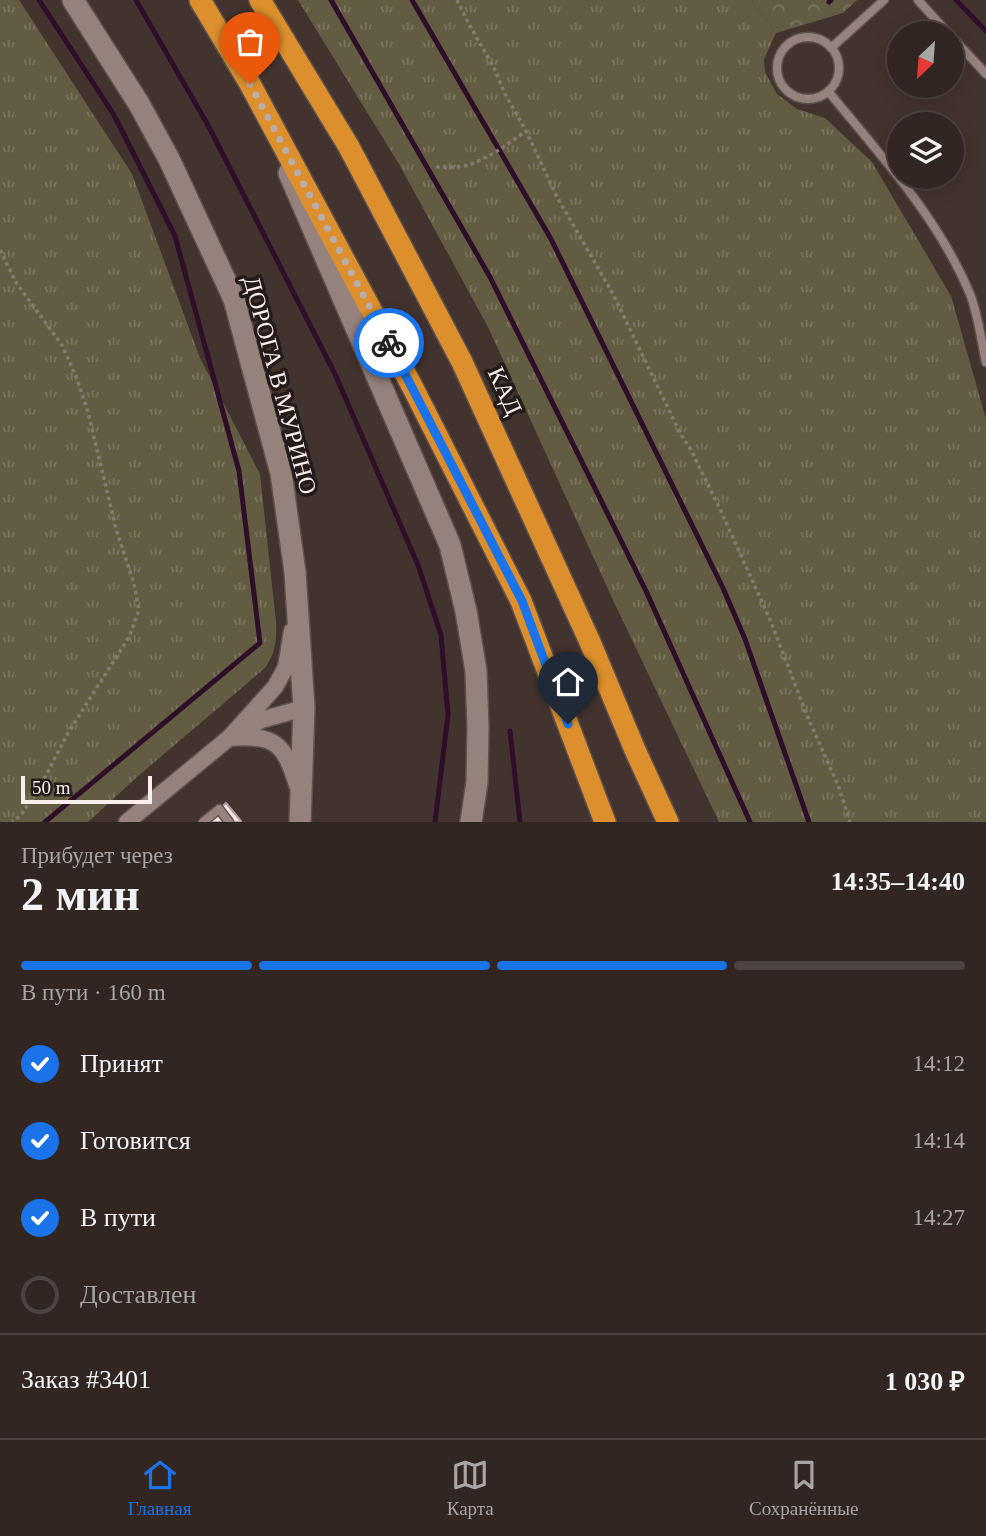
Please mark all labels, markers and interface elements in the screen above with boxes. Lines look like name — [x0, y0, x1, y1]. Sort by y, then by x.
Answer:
pin — [220, 12.0, 280, 84]
north arrow — [887, 21, 964, 98]
map controls — [887, 21, 964, 189]
icon: bag — [231, 23, 269, 61]
button: layers — [887, 112, 964, 189]
street label: ДОРОГА В МУРИНО — [238, 273, 322, 497]
courier — [354, 308, 424, 378]
icon: bike — [370, 324, 408, 362]
street label: КАД — [483, 363, 527, 419]
pin — [538, 652, 598, 724]
icon: home — [549, 663, 587, 701]
scale bar — [21, 773, 152, 805]
text: 50 m — [32, 777, 71, 798]
text: Прибудет через — [21, 843, 173, 868]
text: 14:35–14:40 — [831, 867, 965, 896]
text: 2 мин — [21, 869, 140, 920]
text: В пути · 160 m — [21, 980, 166, 1005]
icon: check — [21, 1045, 59, 1083]
text: Принят — [80, 1049, 163, 1078]
text: 14:12 — [913, 1051, 965, 1076]
icon: check — [21, 1122, 59, 1160]
text: Готовится — [80, 1126, 191, 1155]
text: 14:14 — [913, 1128, 965, 1153]
icon: check — [21, 1199, 59, 1237]
text: В пути — [80, 1203, 156, 1232]
text: 14:27 — [913, 1205, 965, 1230]
text: Доставлен — [80, 1280, 197, 1309]
text: Заказ #3401 — [21, 1365, 151, 1394]
text: 1 030 ₽ — [885, 1367, 965, 1396]
tab: Главная — [128, 1456, 191, 1520]
tab: Карта — [447, 1456, 494, 1520]
tab: Сохранённые — [749, 1456, 858, 1520]

